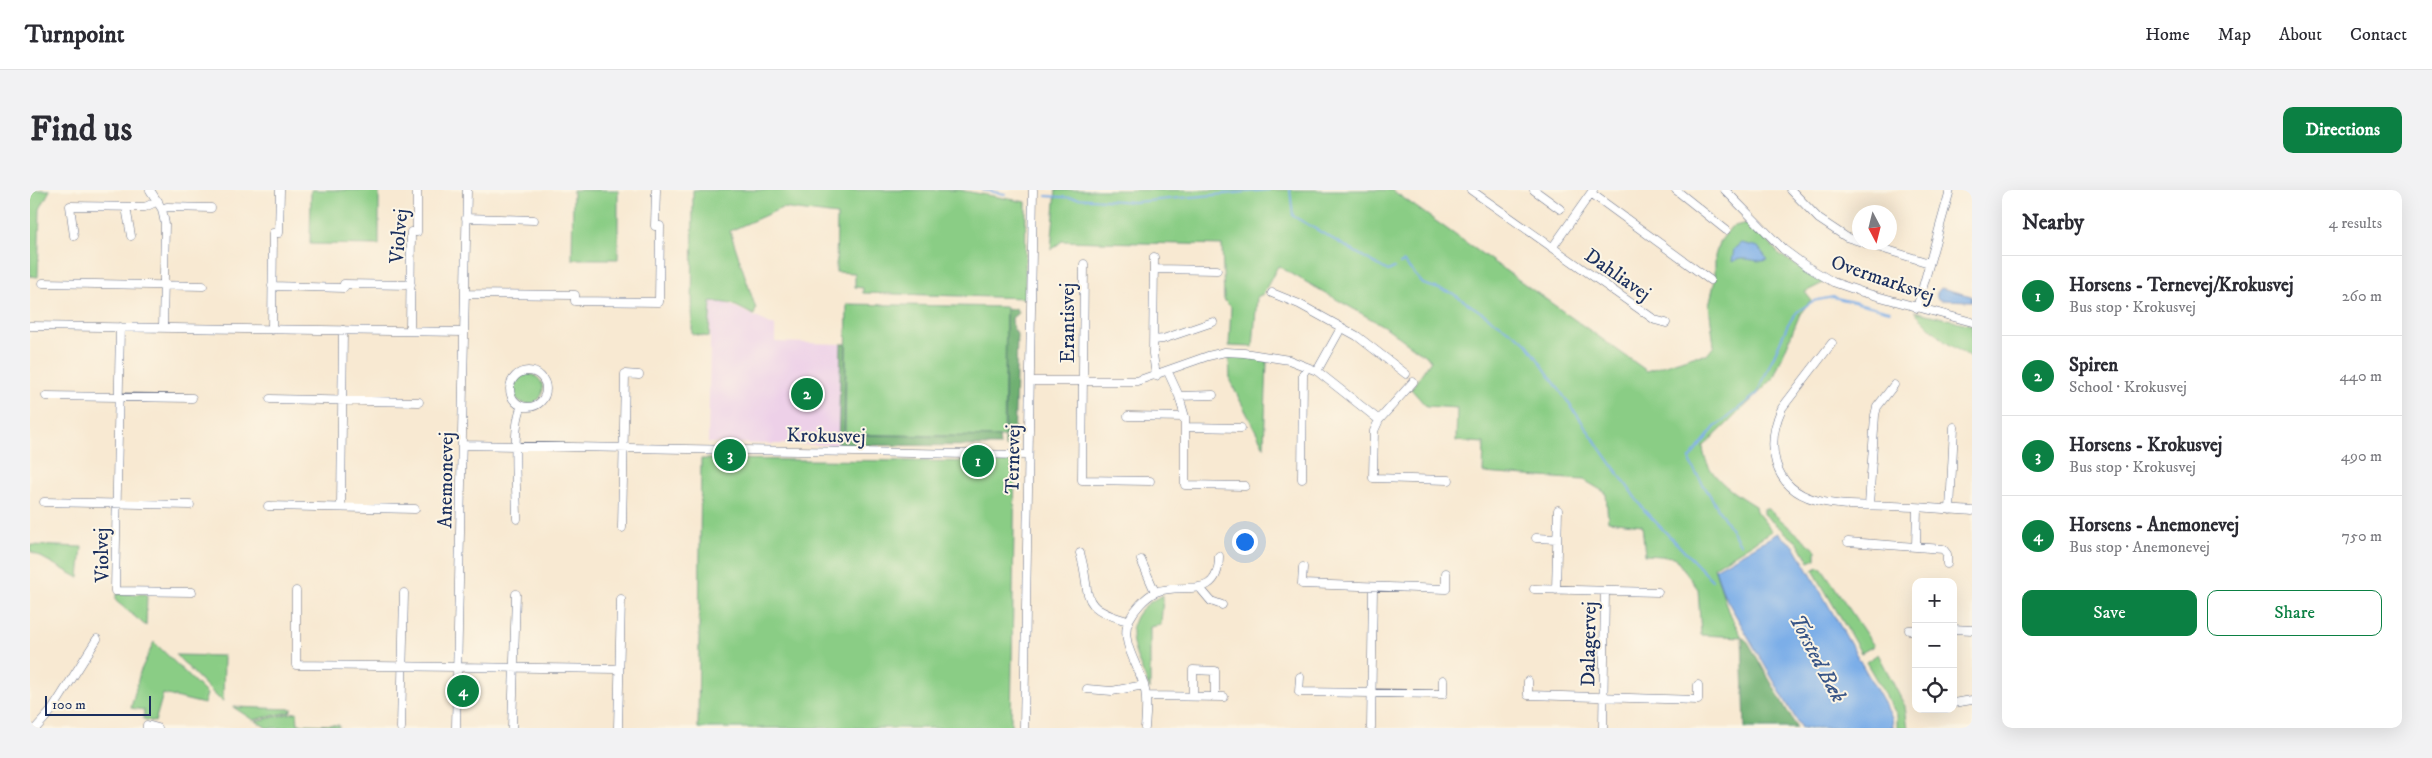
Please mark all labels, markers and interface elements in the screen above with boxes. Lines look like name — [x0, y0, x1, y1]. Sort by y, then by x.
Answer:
text: Turnpoint — [25, 20, 124, 50]
text: Home — [2145, 24, 2190, 46]
text: Map — [2218, 24, 2251, 46]
text: About — [2279, 24, 2322, 46]
text: Contact — [2350, 24, 2407, 46]
button: Directions — [2283, 107, 2402, 153]
text: Find us — [30, 108, 132, 152]
north arrow — [1852, 205, 1897, 250]
street label: Violvej — [385, 208, 414, 266]
text: Nearby — [2022, 210, 2084, 236]
text: 4 results — [2329, 213, 2382, 233]
street label: Dahliavej — [1579, 243, 1655, 307]
street label: Overmarksvej — [1827, 250, 1938, 309]
text: Horsens - Ternevej/Krokusvej — [2069, 274, 2294, 297]
street label: Erantisvej — [1056, 283, 1081, 363]
text: 1 — [2035, 286, 2041, 306]
text: 260 m — [2342, 286, 2382, 306]
text: Bus stop · Krokusvej — [2069, 297, 2196, 317]
text: Spiren — [2069, 354, 2118, 377]
text: 2 — [2034, 366, 2042, 386]
text: 440 m — [2340, 366, 2382, 386]
pin: 2 — [791, 375, 823, 413]
text: School · Krokusvej — [2069, 377, 2187, 397]
street label: Krokusvej — [786, 423, 866, 450]
street label: Ternevej — [1000, 424, 1027, 494]
street label: Anemonevej — [433, 432, 460, 529]
text: Horsens - Krokusvej — [2069, 434, 2222, 457]
pin: 3 — [714, 436, 746, 474]
pin: 1 — [962, 442, 994, 480]
text: 3 — [2035, 446, 2041, 466]
text: 490 m — [2341, 446, 2382, 466]
text: Bus stop · Krokusvej — [2069, 457, 2196, 477]
text: Horsens - Anemonevej — [2069, 514, 2239, 537]
text: 4 — [2033, 526, 2043, 546]
text: 750 m — [2342, 526, 2382, 546]
street label: Violvej — [90, 527, 115, 584]
your location — [1232, 529, 1258, 555]
text: Bus stop · Anemonevej — [2069, 537, 2210, 557]
map controls — [1912, 578, 1957, 713]
button: + — [1912, 578, 1957, 623]
button: Save — [2022, 590, 2197, 636]
button: Share — [2207, 590, 2382, 636]
street label: Dalagervej — [1576, 601, 1603, 687]
water label: Torsted Bæk — [1783, 610, 1851, 707]
button: − — [1912, 623, 1957, 668]
button: locate — [1912, 668, 1957, 713]
pin: 4 — [447, 672, 479, 710]
scale bar — [45, 693, 151, 716]
text: 100 m — [52, 696, 86, 714]

